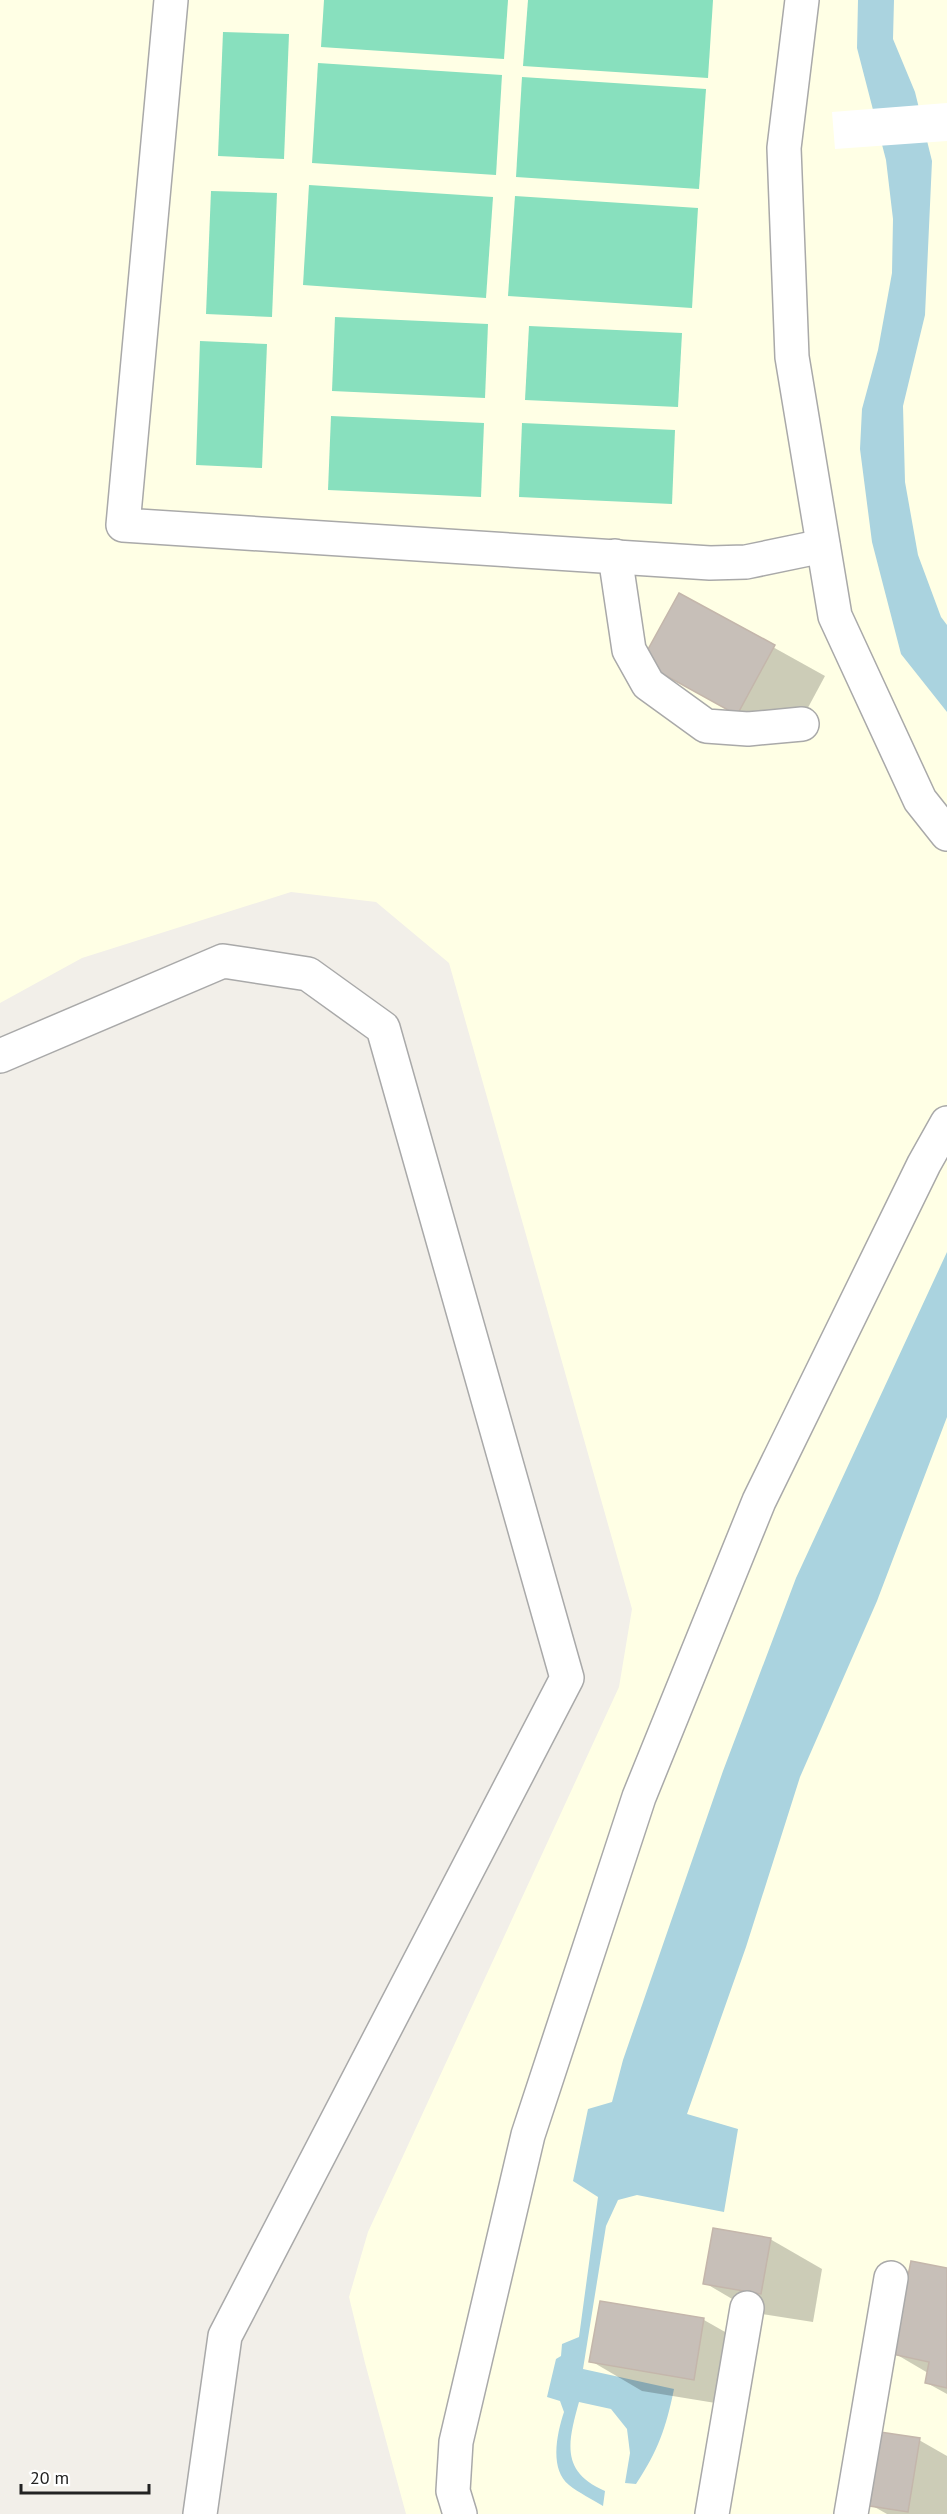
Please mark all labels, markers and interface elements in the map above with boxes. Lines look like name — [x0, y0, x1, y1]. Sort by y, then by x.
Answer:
scale bar — [21, 2457, 148, 2495]
text: 20 m — [30, 2466, 69, 2489]

